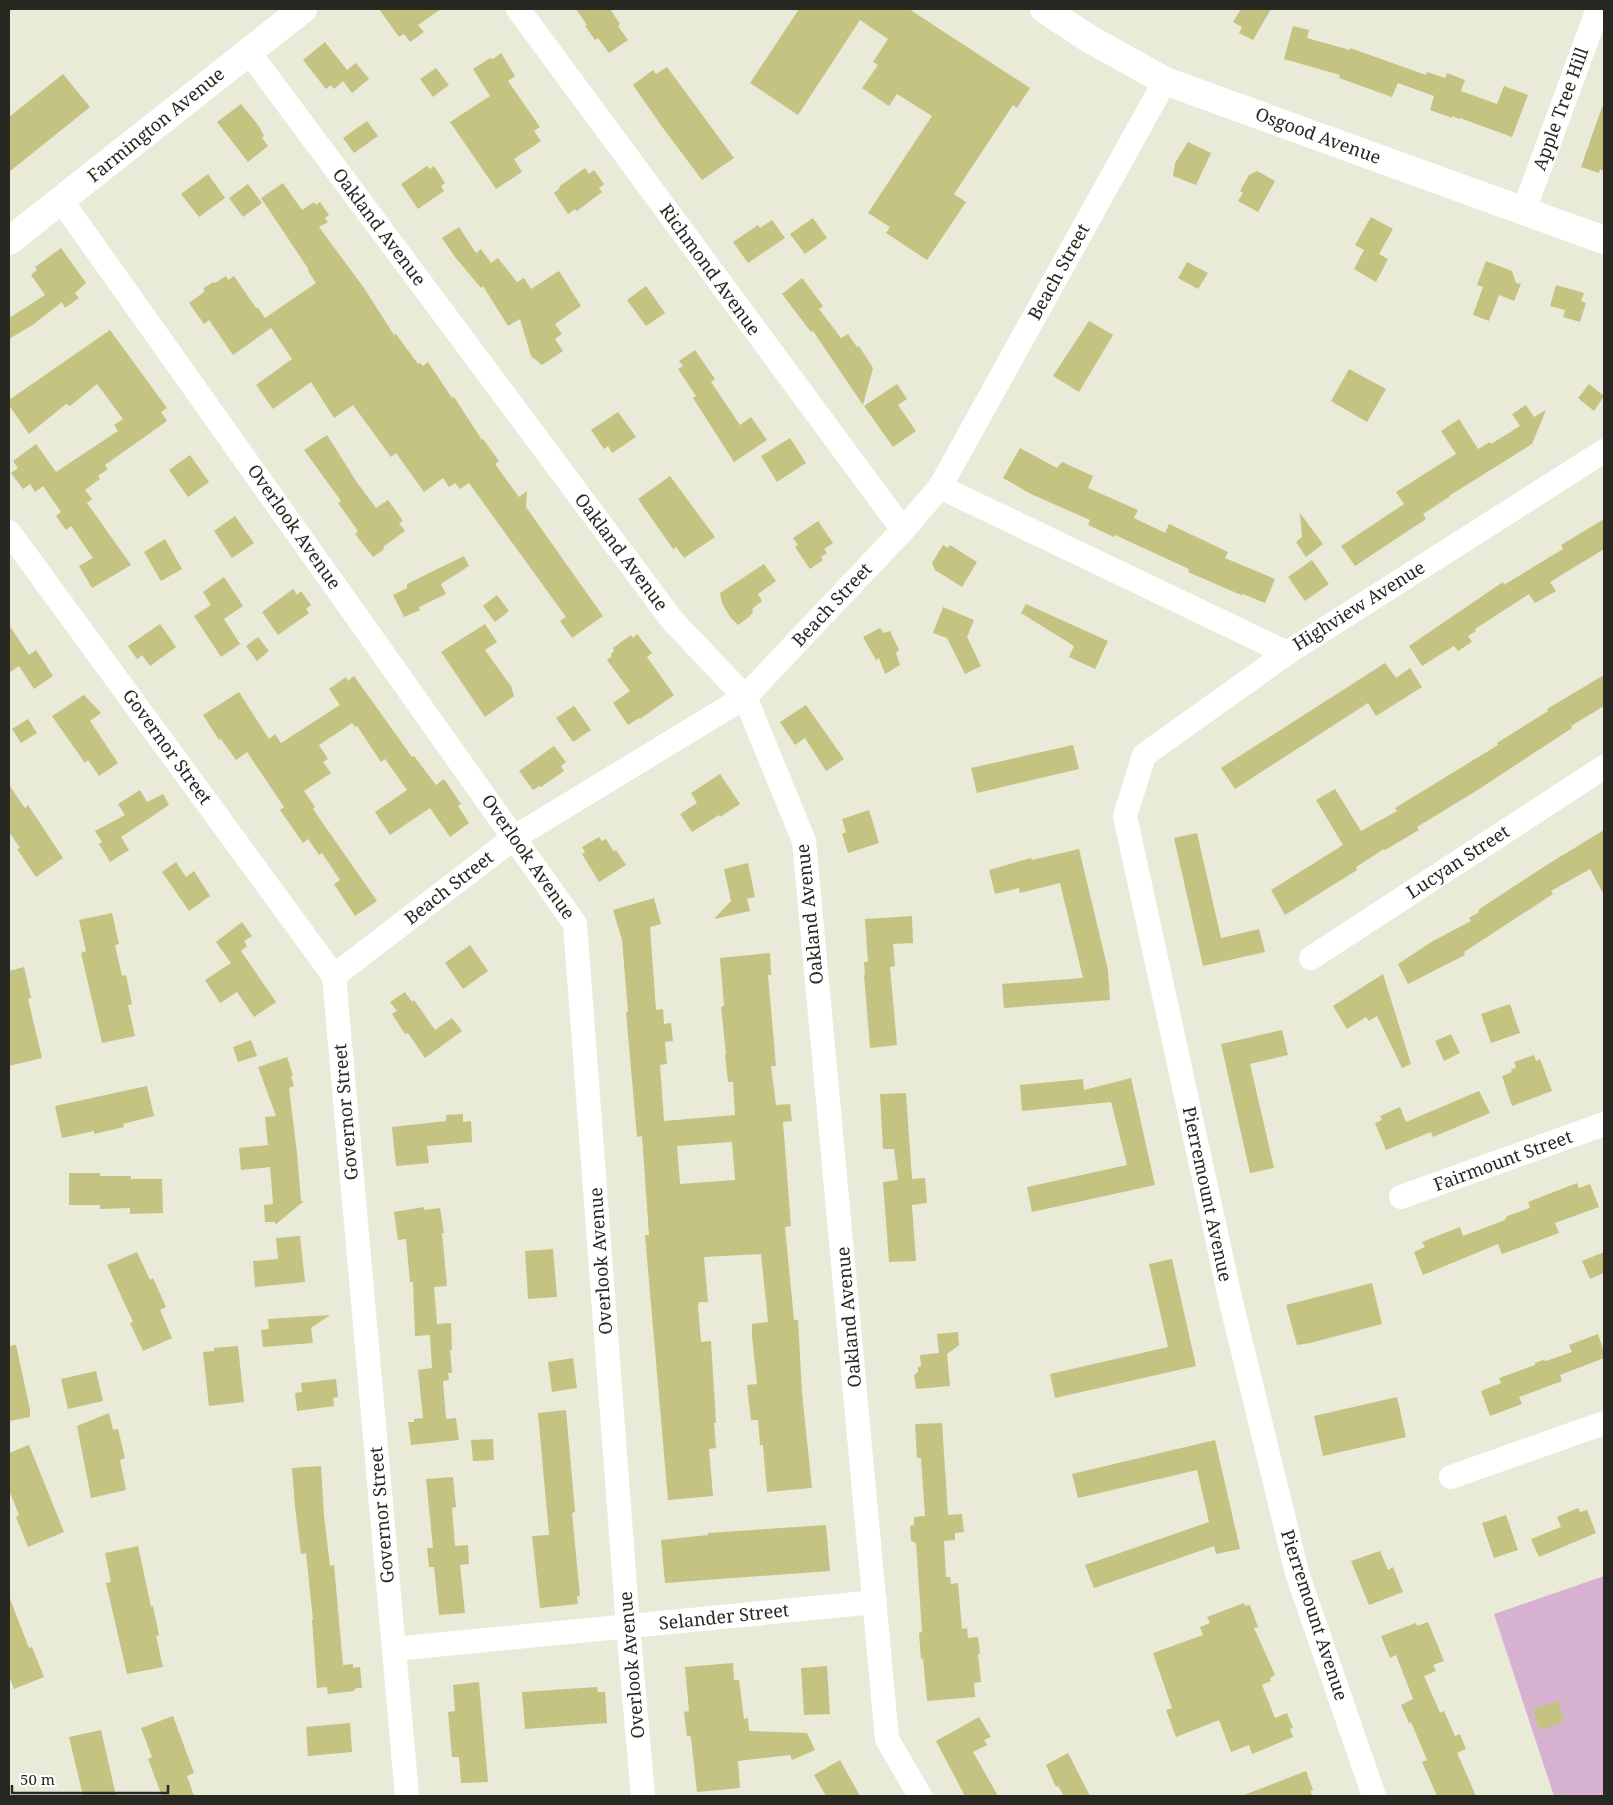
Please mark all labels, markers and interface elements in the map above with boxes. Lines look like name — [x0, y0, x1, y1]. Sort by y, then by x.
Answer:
street label: Apple Tree Hill — [1527, 43, 1594, 174]
street label: Farmington Avenue — [82, 61, 229, 187]
street label: Osgood Avenue — [1252, 101, 1384, 169]
street label: Oakland Avenue — [328, 163, 432, 290]
street label: Richmond Avenue — [655, 199, 767, 340]
street label: Beach Street — [1022, 219, 1094, 324]
street label: Overlook Avenue — [243, 459, 347, 594]
street label: Oakland Avenue — [570, 488, 674, 615]
street label: Highview Avenue — [1288, 555, 1429, 655]
street label: Beach Street — [786, 557, 876, 652]
street label: Governor Street — [118, 684, 218, 809]
street label: Overlook Avenue — [477, 789, 581, 924]
street label: Lucyan Street — [1401, 819, 1514, 903]
street label: Oakland Avenue — [790, 843, 828, 986]
street label: Beach Street — [399, 845, 498, 930]
street label: Governor Street — [327, 1043, 363, 1181]
street label: Pierremount Avenue — [1178, 1104, 1238, 1284]
street label: Fairmount Street — [1430, 1124, 1575, 1196]
street label: Overlook Avenue — [583, 1187, 617, 1336]
street label: Oakland Avenue — [830, 1246, 866, 1389]
street label: Governor Street — [363, 1446, 399, 1584]
street label: Pierremount Avenue — [1276, 1526, 1354, 1703]
street label: Overlook Avenue — [613, 1590, 649, 1740]
street label: Selander Street — [658, 1597, 790, 1635]
scale bar — [12, 1762, 169, 1794]
text: 50 m — [20, 1769, 55, 1789]

